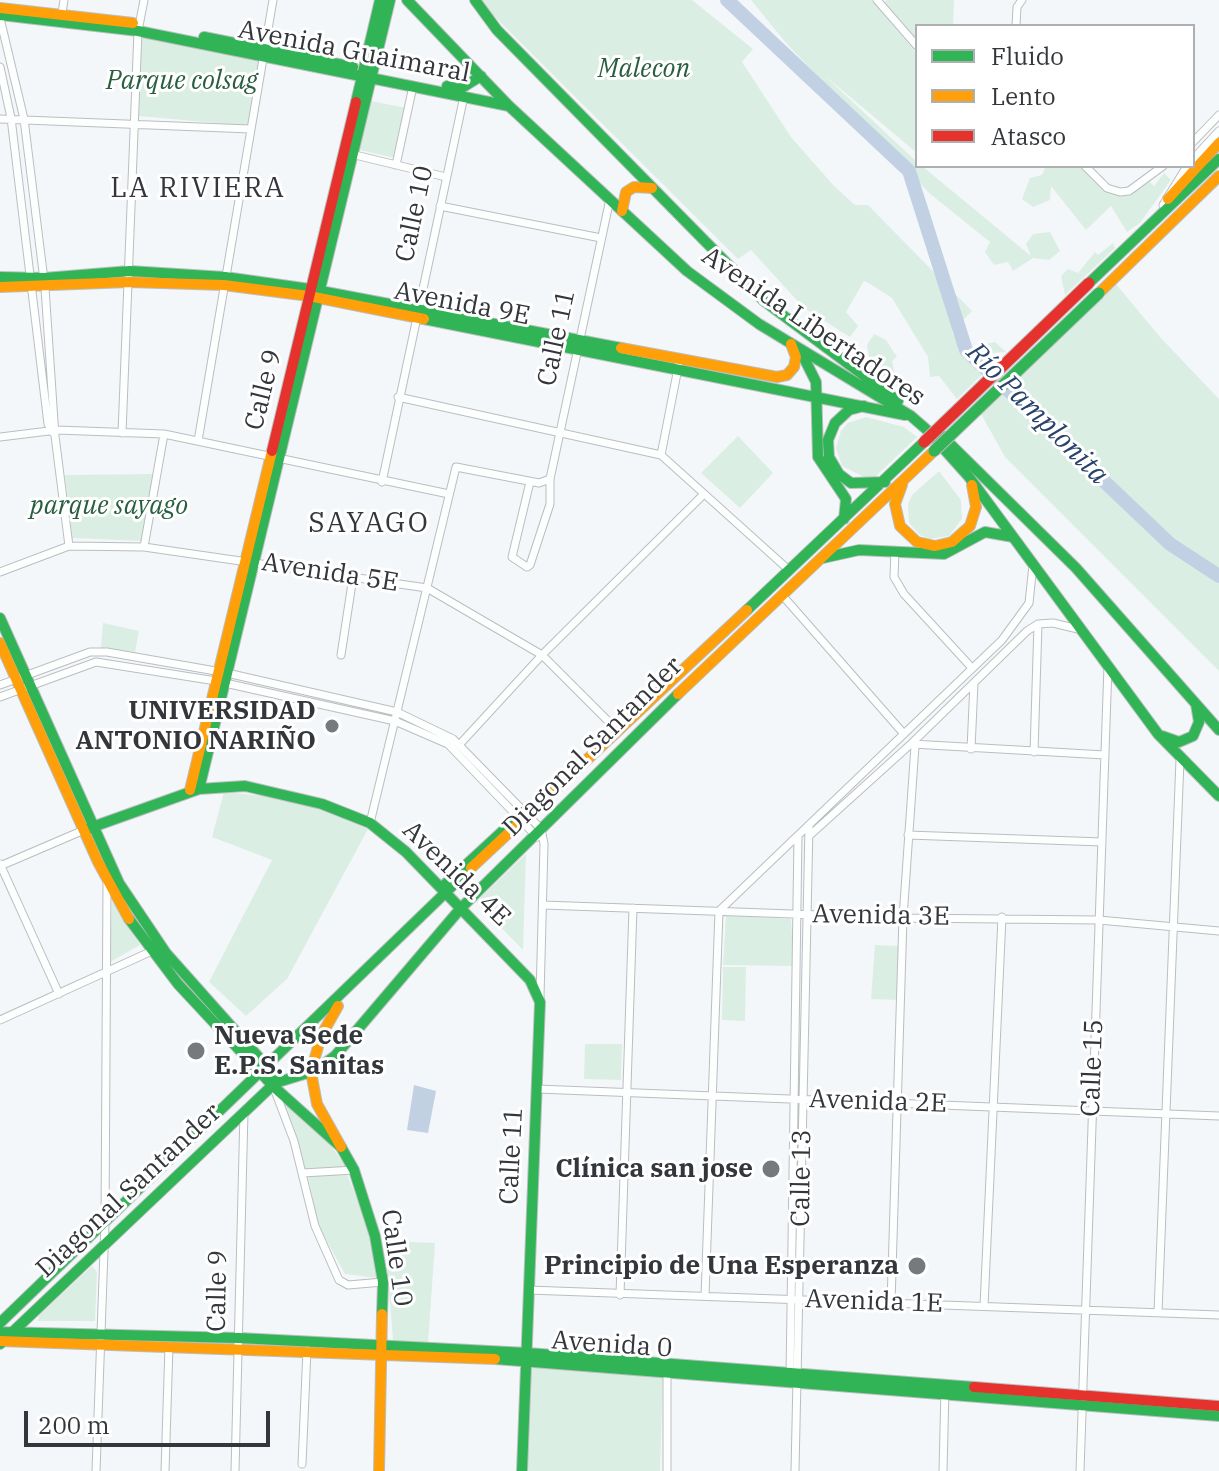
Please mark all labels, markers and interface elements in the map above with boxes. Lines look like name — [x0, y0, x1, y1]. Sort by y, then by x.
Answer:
street label: Avenida Guaimaral — [236, 14, 472, 90]
legend — [915, 24, 1195, 168]
text: Fluido — [991, 40, 1064, 72]
park label: Malecon — [598, 53, 690, 85]
park label: Parque colsag — [106, 65, 258, 97]
text: Lento — [991, 80, 1055, 112]
text: Atasco — [991, 120, 1066, 152]
street label: Calle 10 — [390, 163, 440, 265]
district label: LA RIVIERA — [110, 172, 286, 206]
street label: Avenida Libertadores — [695, 241, 931, 413]
street label: Avenida 9E — [391, 276, 533, 332]
street label: Calle 11 — [532, 287, 582, 389]
water label: Río Pamplonita — [959, 336, 1115, 492]
street label: Calle 9 — [239, 346, 289, 434]
park label: parque sayago — [30, 490, 188, 522]
district label: SAYAGO — [308, 507, 430, 541]
street label: Avenida 5E — [259, 547, 401, 599]
street label: Diagonal Santander — [497, 651, 689, 843]
place label: UNIVERSIDAD ANTONIO NARIÑO — [76, 695, 316, 756]
marker: UNIVERSIDAD ANTONIO NARIÑO — [323, 717, 341, 735]
street label: Avenida 4E — [396, 815, 516, 933]
street label: Avenida 3E — [812, 899, 950, 933]
street label: Calle 15 — [1076, 1019, 1110, 1117]
place label: Nueva Sede E.P.S. Sanitas — [214, 1020, 384, 1082]
marker: Nueva Sede E.P.S. Sanitas — [185, 1040, 207, 1062]
street label: Avenida 2E — [809, 1084, 947, 1120]
street label: Diagonal Santander — [30, 1097, 228, 1285]
street label: Calle 11 — [494, 1106, 530, 1206]
street label: Calle 13 — [786, 1129, 818, 1227]
place label: Clínica san jose — [555, 1153, 753, 1185]
marker: Clínica san jose — [760, 1158, 782, 1180]
street label: Calle 10 — [374, 1208, 418, 1308]
street label: Calle 9 — [202, 1250, 234, 1332]
place label: Principio de Una Esperanza — [544, 1250, 899, 1282]
marker: Principio de Una Esperanza — [906, 1255, 928, 1277]
street label: Avenida 1E — [805, 1284, 943, 1320]
street label: Avenida 0 — [550, 1325, 674, 1365]
scale bar — [28, 1395, 274, 1445]
text: 200 m — [38, 1409, 110, 1441]

